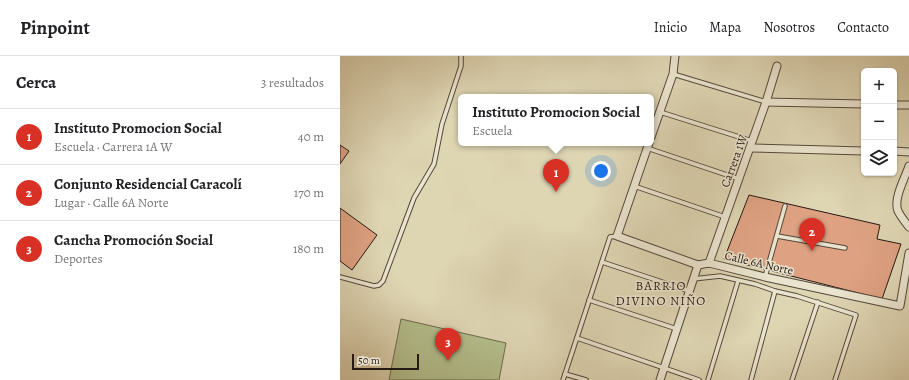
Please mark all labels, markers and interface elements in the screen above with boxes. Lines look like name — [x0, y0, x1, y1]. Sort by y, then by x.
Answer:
text: Pinpoint — [20, 15, 90, 41]
text: Inicio — [654, 18, 687, 37]
text: Mapa — [709, 18, 741, 37]
text: Nosotros — [763, 18, 815, 37]
text: Contacto — [837, 18, 889, 37]
map controls — [861, 68, 897, 176]
button: + — [861, 68, 897, 104]
text: Cerca — [16, 71, 56, 94]
text: 3 resultados — [261, 74, 324, 91]
popup — [458, 94, 654, 146]
text: Instituto Promocion Social — [472, 102, 640, 122]
button: − — [861, 104, 897, 140]
text: Instituto Promocion Social — [54, 118, 222, 138]
text: Escuela — [472, 122, 513, 139]
text: 1 — [27, 128, 31, 145]
text: 40 m — [298, 128, 324, 145]
street label: Carrera 1W — [717, 132, 751, 190]
text: Escuela · Carrera 1A W — [54, 138, 172, 155]
button: layers — [861, 140, 897, 176]
pin: 1 — [543, 159, 569, 192]
your location — [591, 161, 611, 181]
text: Conjunto Residencial Caracolí — [54, 174, 242, 194]
text: 2 — [26, 184, 32, 201]
text: 170 m — [294, 184, 324, 201]
text: Lugar · Calle 6A Norte — [54, 194, 169, 211]
pin: 2 — [799, 218, 825, 251]
text: Cancha Promoción Social — [54, 230, 213, 250]
text: 3 — [26, 240, 32, 257]
text: 180 m — [293, 240, 324, 257]
street label: Calle 6A Norte — [723, 247, 795, 279]
text: Deportes — [54, 250, 103, 267]
district label: BARRIO DIVINO NIÑO — [616, 277, 706, 309]
pin: 3 — [435, 328, 461, 361]
scale bar — [352, 352, 419, 371]
text: 50 m — [358, 353, 380, 368]

